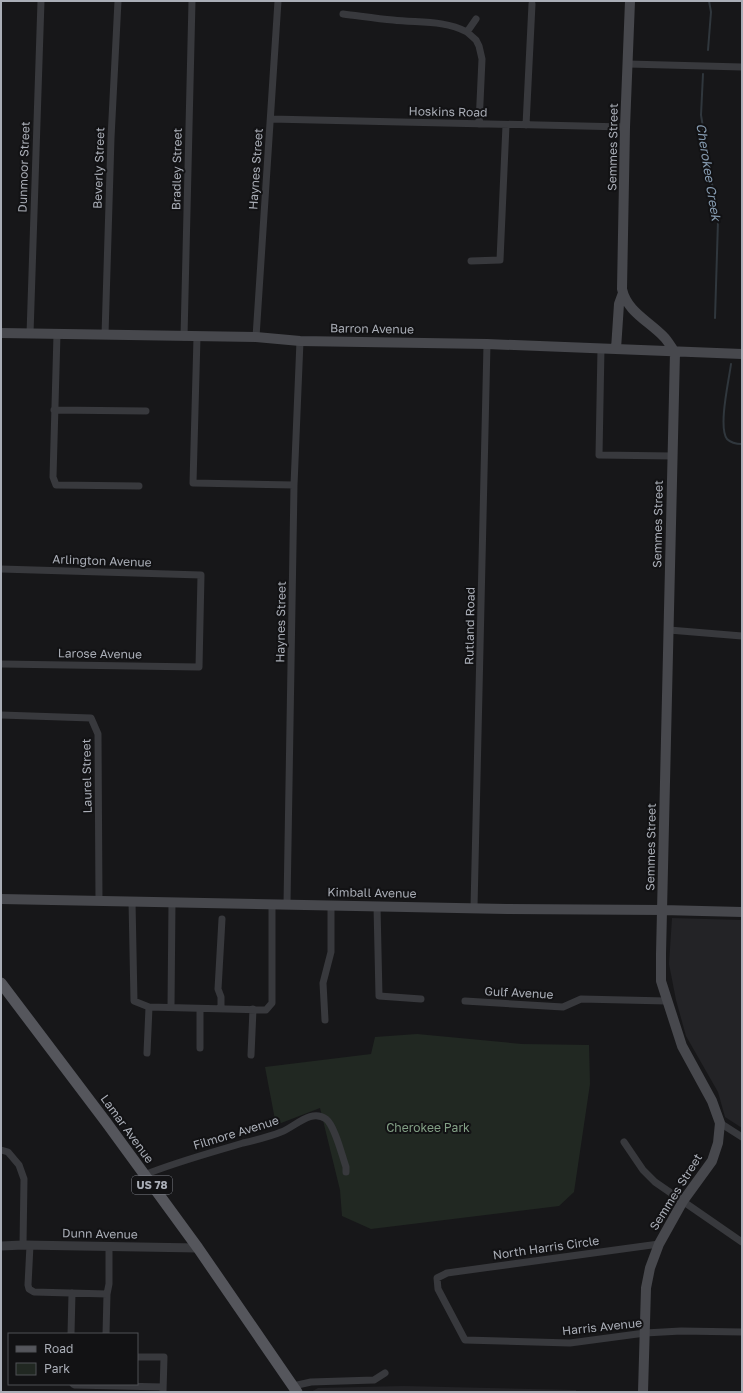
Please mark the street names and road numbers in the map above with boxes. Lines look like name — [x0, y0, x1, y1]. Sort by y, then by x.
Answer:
street label: Hoskins Road — [408, 103, 488, 120]
street label: Semmes Street — [604, 103, 621, 191]
street label: Dunmoor Street — [14, 121, 33, 213]
street label: Beverly Street — [90, 127, 107, 209]
street label: Bradley Street — [168, 127, 185, 210]
street label: Haynes Street — [245, 128, 266, 210]
street label: Barron Avenue — [330, 320, 414, 337]
street label: Semmes Street — [649, 480, 666, 568]
street label: Arlington Avenue — [52, 551, 152, 570]
street label: Haynes Street — [272, 581, 289, 663]
street label: Rutland Road — [461, 587, 478, 665]
street label: Larose Avenue — [58, 645, 142, 662]
street label: Laurel Street — [78, 738, 95, 814]
street label: Semmes Street — [642, 803, 659, 891]
street label: Kimball Avenue — [327, 884, 417, 901]
street label: Gulf Avenue — [484, 983, 554, 1002]
street label: Lamar Avenue — [97, 1091, 157, 1166]
street label: Filmore Avenue — [191, 1112, 281, 1153]
street label: Semmes Street — [646, 1150, 705, 1233]
road number: US 78 — [132, 1176, 172, 1194]
street label: Dunn Avenue — [62, 1225, 138, 1242]
street label: North Harris Circle — [492, 1233, 600, 1262]
street label: Harris Avenue — [561, 1315, 643, 1338]

